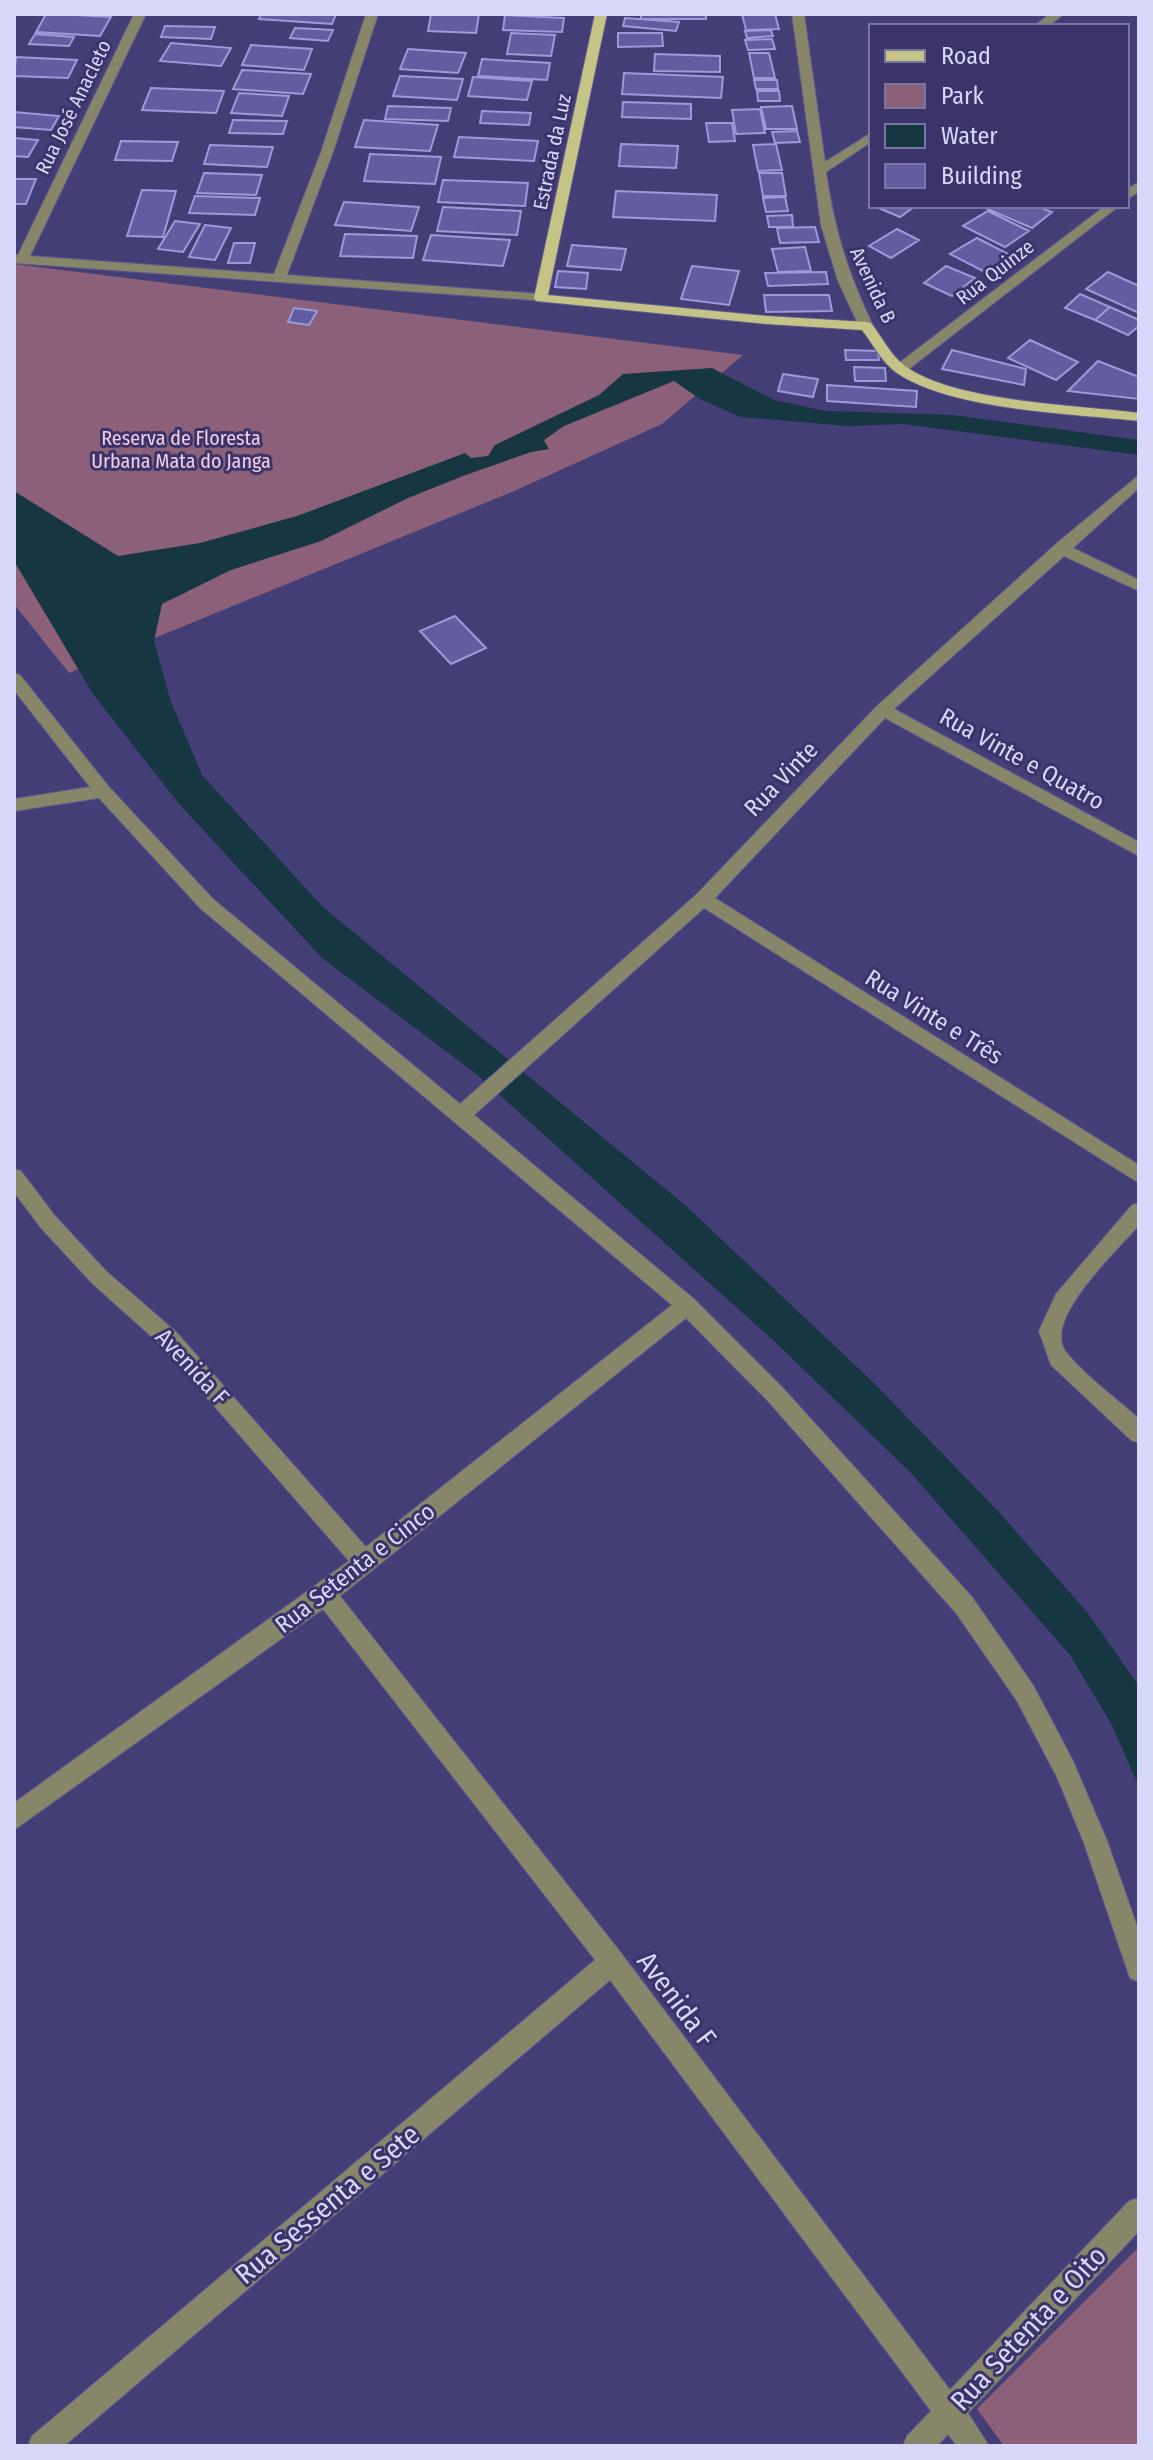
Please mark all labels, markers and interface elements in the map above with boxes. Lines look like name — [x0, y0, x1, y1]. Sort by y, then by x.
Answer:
legend — [869, 24, 1129, 208]
street label: Rua José Anacleto — [30, 36, 116, 178]
text: Road — [941, 42, 991, 70]
text: Park — [941, 82, 984, 110]
street label: Estrada da Luz — [528, 92, 576, 212]
text: Water — [941, 122, 998, 150]
text: Building — [941, 162, 1023, 190]
street label: Rua Quinze — [951, 234, 1039, 310]
street label: Avenida B — [845, 243, 901, 327]
park label: Reserva de Floresta Urbana Mata do Janga — [91, 426, 271, 473]
street label: Rua Vinte e Quatro — [935, 702, 1109, 816]
street label: Rua Vinte — [739, 736, 823, 822]
street label: Rua Vinte e Três — [860, 964, 1008, 1070]
street label: Avenida F — [150, 1323, 235, 1411]
street label: Rua Setenta e Cinco — [270, 1497, 440, 1639]
street label: Avenida F — [630, 1945, 723, 2053]
street label: Rua Sessenta e Sete — [229, 2118, 426, 2291]
street label: Rua Setenta e Oito — [944, 2239, 1113, 2417]

